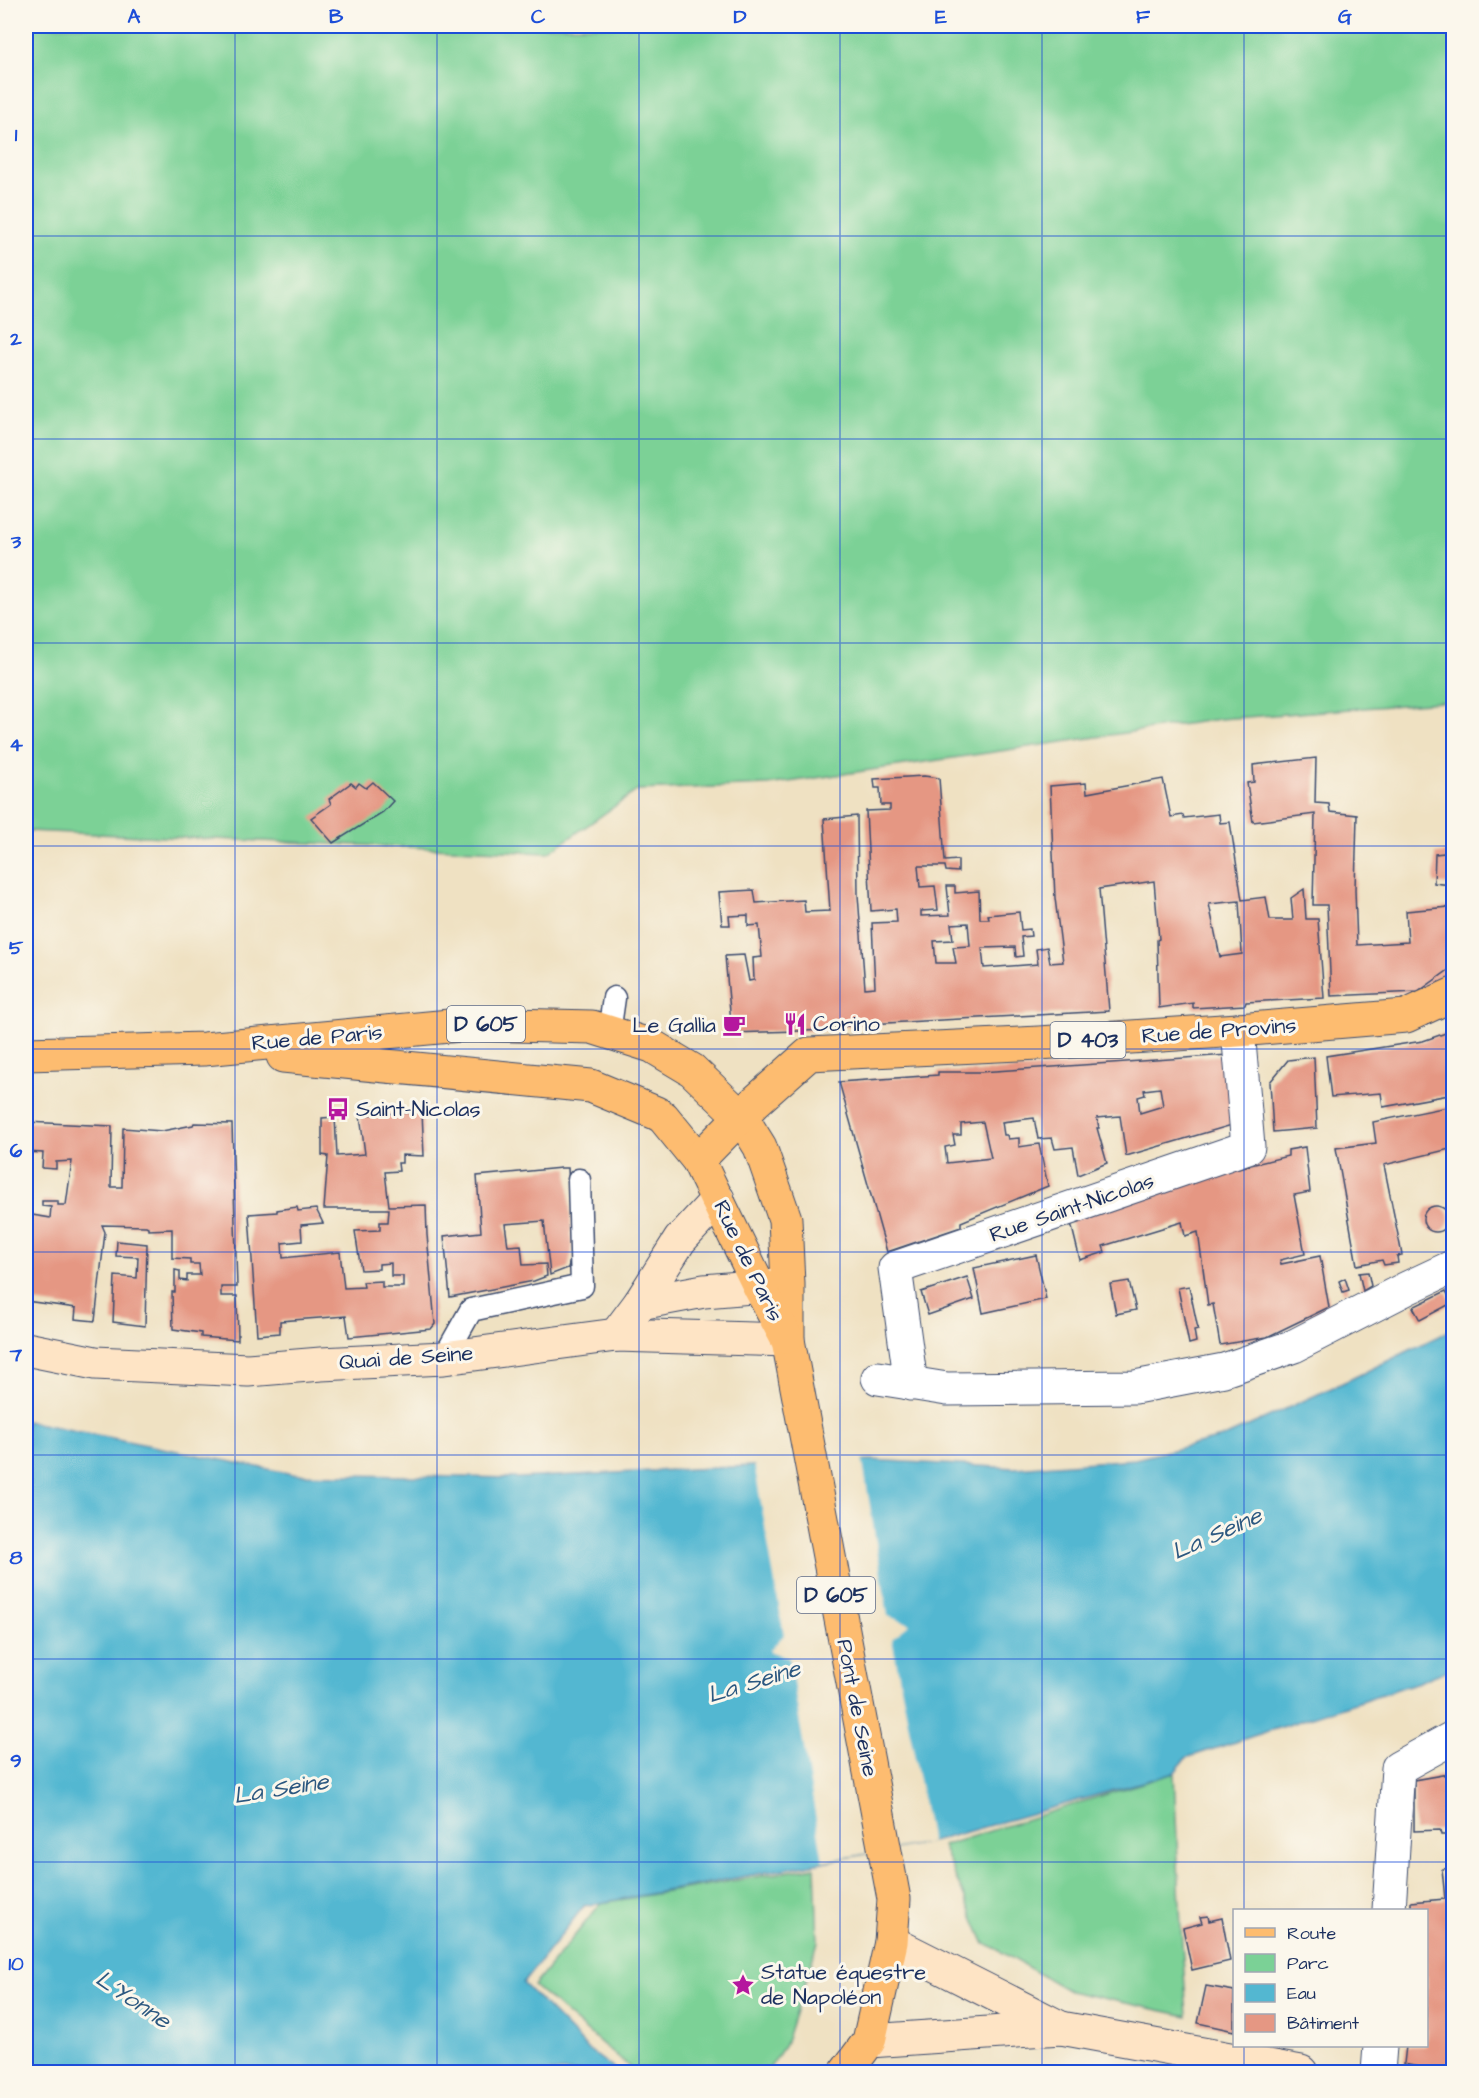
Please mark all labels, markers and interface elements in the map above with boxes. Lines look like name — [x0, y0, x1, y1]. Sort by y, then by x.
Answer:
text: A — [128, 3, 141, 31]
text: B — [329, 3, 344, 31]
text: C — [531, 3, 546, 31]
text: D — [734, 3, 747, 31]
text: E — [935, 3, 947, 31]
text: F — [1136, 3, 1151, 31]
text: G — [1338, 3, 1352, 31]
text: 1 — [15, 121, 18, 149]
text: 2 — [9, 325, 22, 353]
text: 3 — [10, 528, 22, 556]
text: 4 — [9, 731, 23, 759]
text: 5 — [9, 934, 24, 962]
road number: D 605 — [447, 1006, 525, 1042]
place label: Corino — [813, 1009, 880, 1040]
place label: Le Gallia — [632, 1010, 716, 1041]
street label: Rue de Provins — [1141, 1010, 1297, 1052]
restaurant icon: Corino — [782, 1011, 808, 1037]
cafe icon: Le Gallia — [721, 1012, 747, 1038]
street label: Rue de Paris — [250, 1017, 384, 1059]
road number: D 403 — [1050, 1022, 1126, 1058]
place label: Saint-Nicolas — [356, 1094, 481, 1125]
bus stop icon: Saint-Nicolas — [325, 1096, 351, 1122]
text: 6 — [10, 1137, 23, 1165]
street label: Rue Saint-Nicolas — [986, 1165, 1158, 1251]
street label: Rue de Paris — [705, 1195, 791, 1327]
street label: Quai de Seine — [338, 1338, 474, 1378]
text: 7 — [9, 1341, 23, 1369]
water label: La Seine — [1166, 1499, 1268, 1569]
text: 8 — [10, 1544, 23, 1572]
road number: D 605 — [797, 1577, 875, 1613]
street label: Pont de Seine — [828, 1637, 886, 1779]
water label: La Seine — [703, 1651, 806, 1712]
text: 9 — [10, 1747, 22, 1775]
water label: La Seine — [231, 1765, 332, 1813]
legend — [1233, 1909, 1428, 2047]
text: Route — [1287, 1921, 1336, 1946]
text: 10 — [8, 1950, 24, 1978]
text: Parc — [1287, 1951, 1329, 1976]
place label: Statue équestre de Napoléon — [761, 1957, 926, 2013]
water label: L'Yonne — [89, 1962, 178, 2038]
place icon: Statue équestre de Napoléon — [730, 1972, 756, 1998]
text: Eau — [1287, 1981, 1316, 2006]
text: Bâtiment — [1287, 2011, 1360, 2036]

